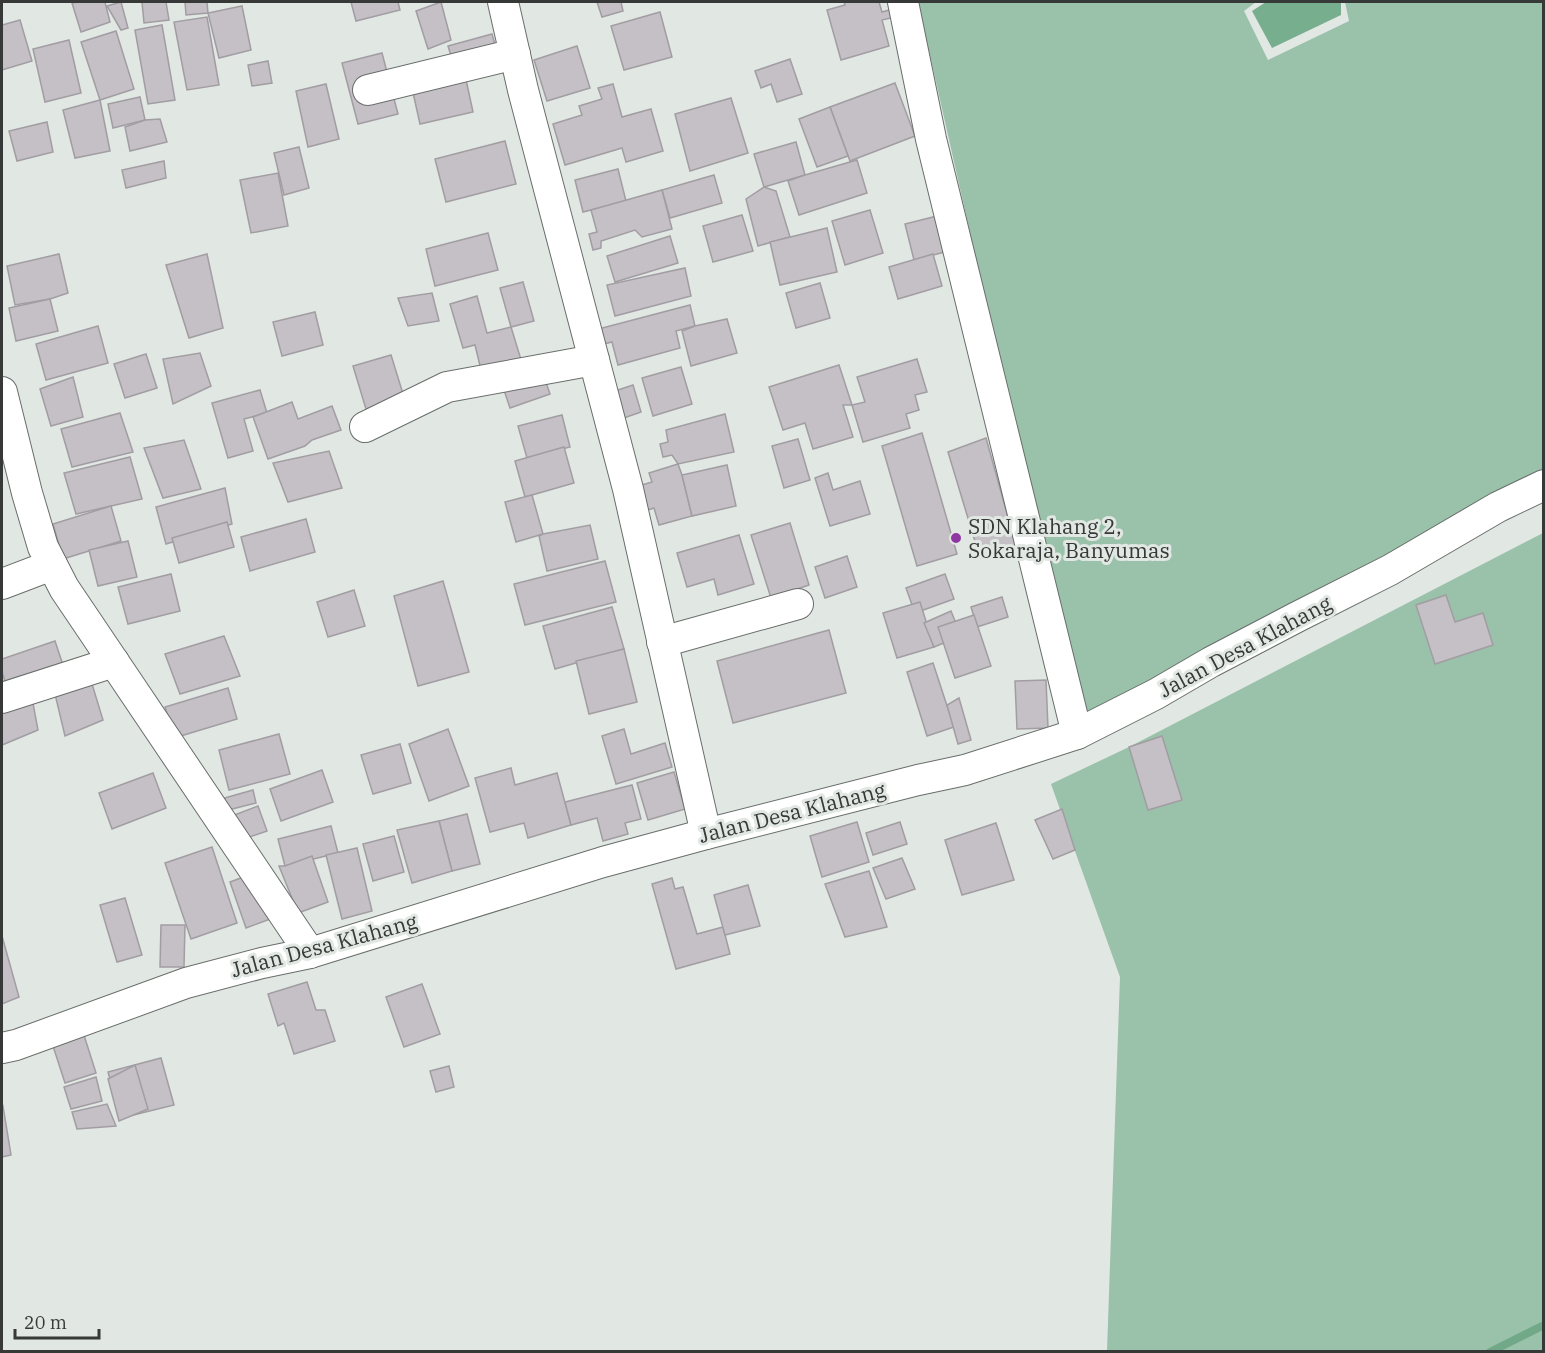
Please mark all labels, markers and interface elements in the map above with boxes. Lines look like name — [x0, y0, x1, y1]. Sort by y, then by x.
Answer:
place label: SDN Klahang 2, Sokaraja, Banyumas — [968, 512, 1170, 564]
marker: SDN Klahang 2, Sokaraja, Banyumas — [949, 531, 963, 545]
street label: Jalan Desa Klahang — [1154, 588, 1337, 703]
street label: Jalan Desa Klahang — [696, 775, 889, 849]
street label: Jalan Desa Klahang — [228, 907, 421, 983]
scale bar — [15, 1302, 99, 1340]
text: 20 m — [24, 1311, 67, 1334]

